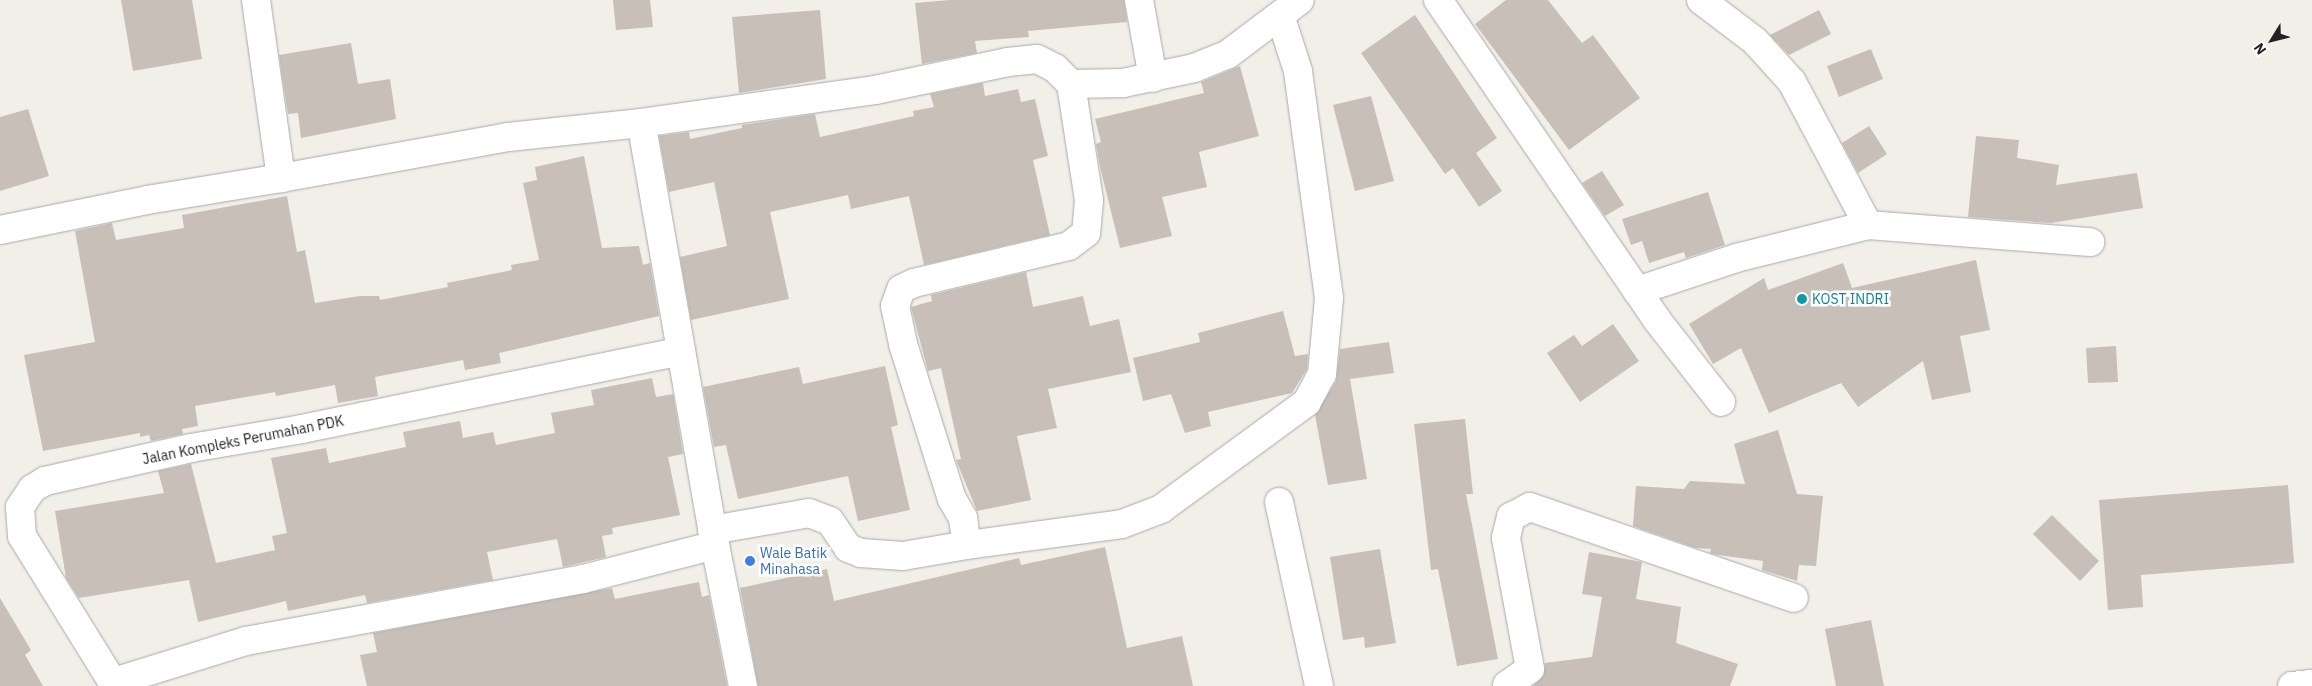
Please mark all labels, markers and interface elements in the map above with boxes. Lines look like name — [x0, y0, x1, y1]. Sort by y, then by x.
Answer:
north arrow — [2247, 15, 2297, 65]
text: N — [2250, 39, 2270, 58]
place label: KOST INDRI — [1812, 291, 1889, 307]
marker: KOST INDRI — [1796, 293, 1808, 305]
street label: Jalan Kompleks Perumahan PDK — [141, 412, 345, 468]
place label: Wale Batik Minahasa — [760, 545, 827, 578]
marker: Wale Batik Minahasa — [744, 555, 756, 567]

